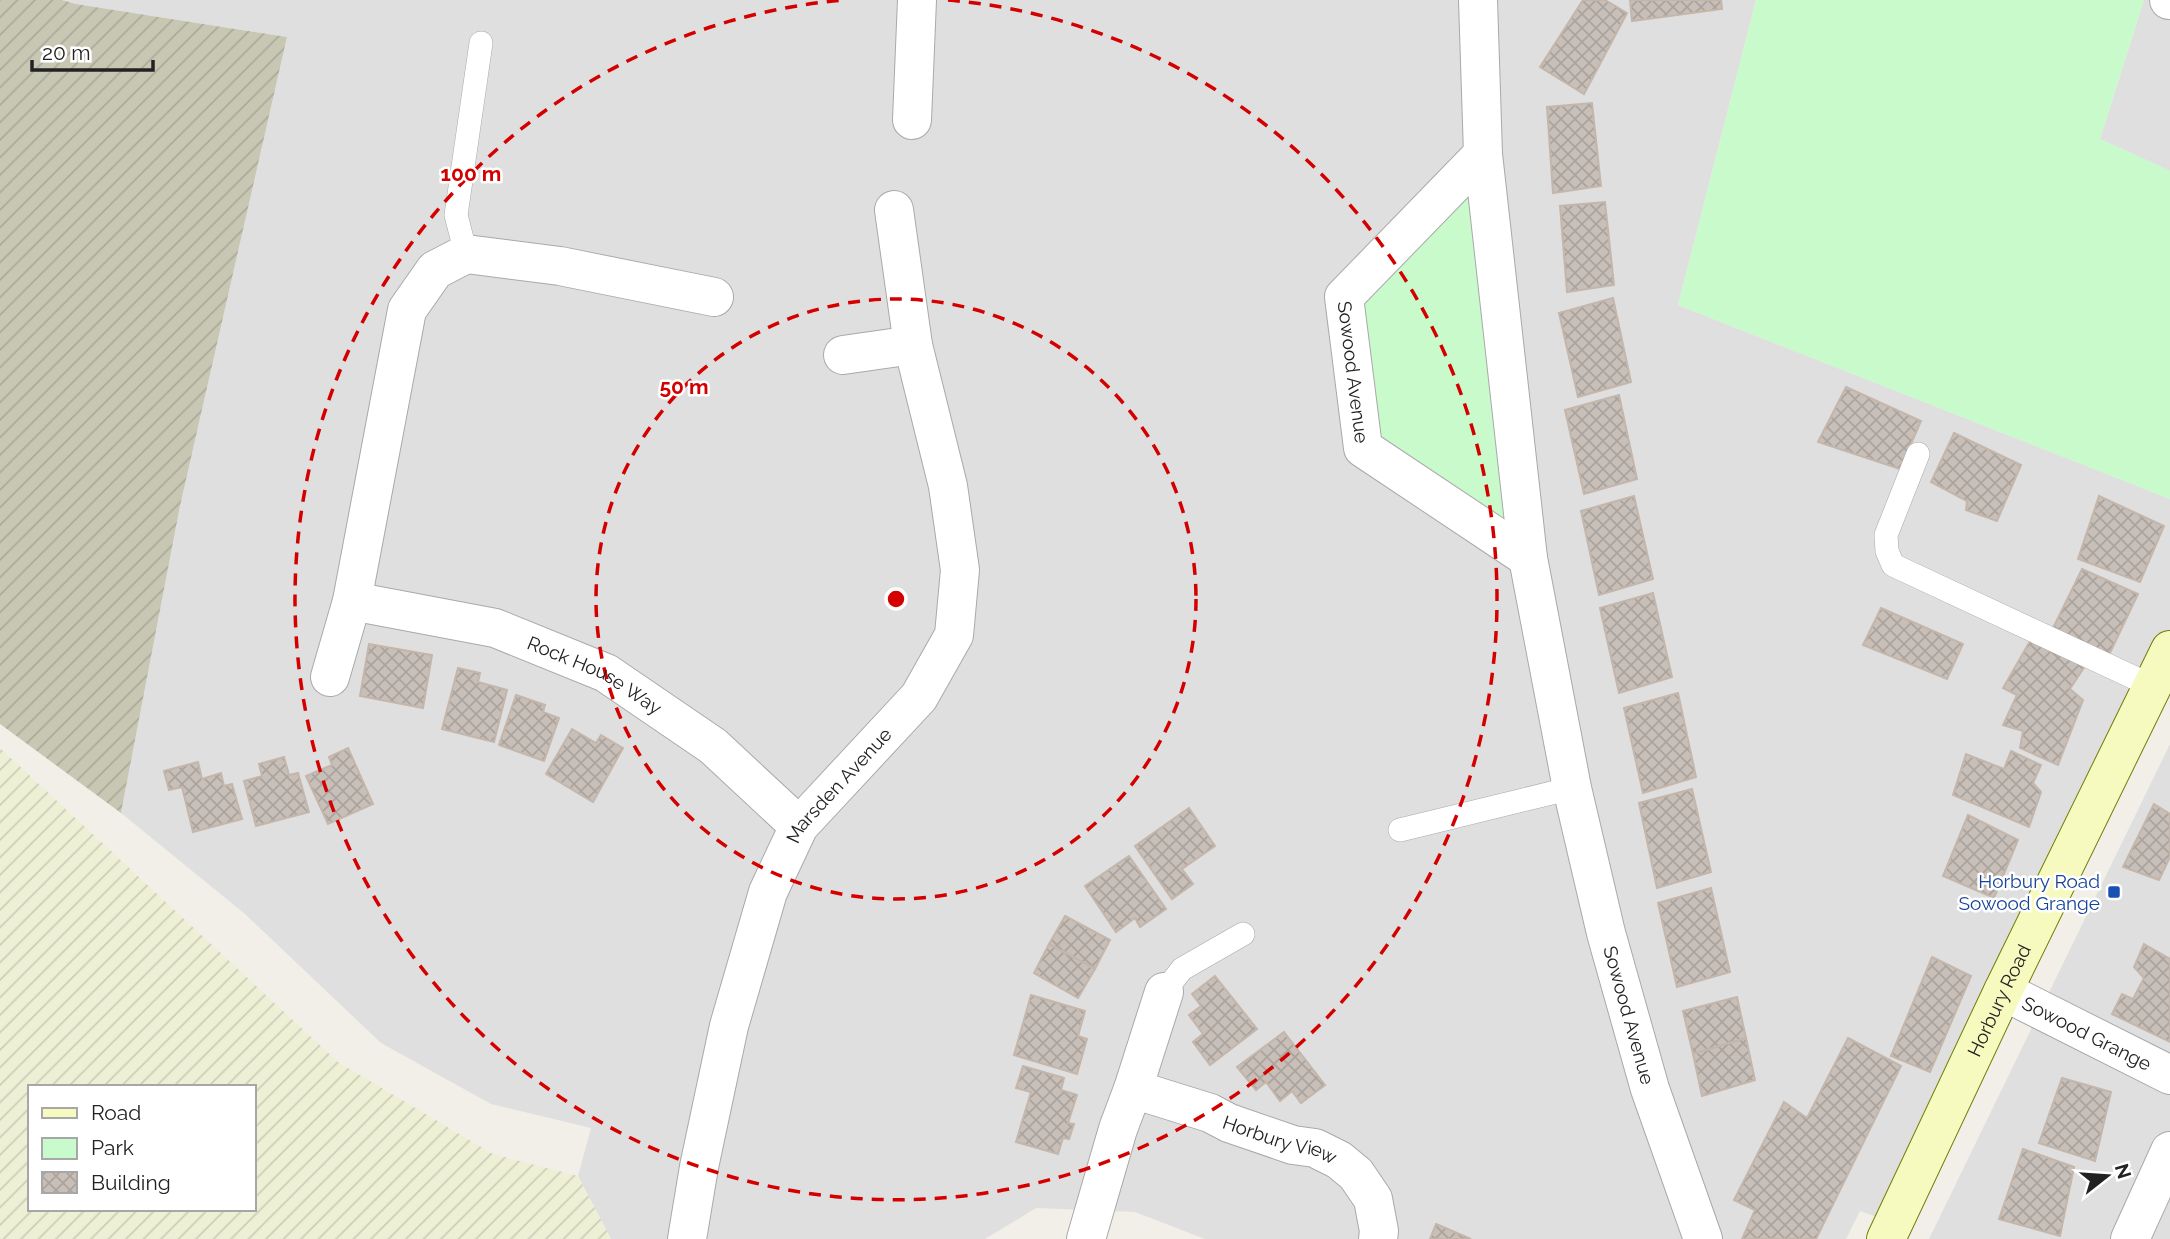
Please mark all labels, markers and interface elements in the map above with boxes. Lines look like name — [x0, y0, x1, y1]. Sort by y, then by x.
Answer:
scale bar — [32, 28, 152, 72]
text: 20 m — [42, 40, 90, 65]
text: 100 m — [441, 161, 501, 186]
street label: Sowood Avenue — [1334, 300, 1373, 444]
text: 50 m — [659, 374, 709, 399]
centre of rings — [884, 587, 908, 611]
street label: Rock House Way — [524, 631, 666, 719]
street label: Marsden Avenue — [782, 723, 896, 847]
place label: Horbury Road Sowood Grange — [1959, 870, 2100, 914]
marker: Horbury Road Sowood Grange — [2106, 884, 2122, 900]
street label: Horbury Road — [1963, 941, 2035, 1060]
street label: Sowood Avenue — [1599, 943, 1659, 1087]
street label: Sowood Grange — [2019, 992, 2155, 1075]
legend — [28, 1085, 256, 1211]
text: Road — [91, 1100, 141, 1125]
street label: Horbury View — [1220, 1111, 1341, 1168]
text: Park — [91, 1135, 134, 1160]
north arrow — [2072, 1141, 2142, 1211]
text: N — [2111, 1161, 2136, 1181]
text: Building — [91, 1170, 171, 1195]

